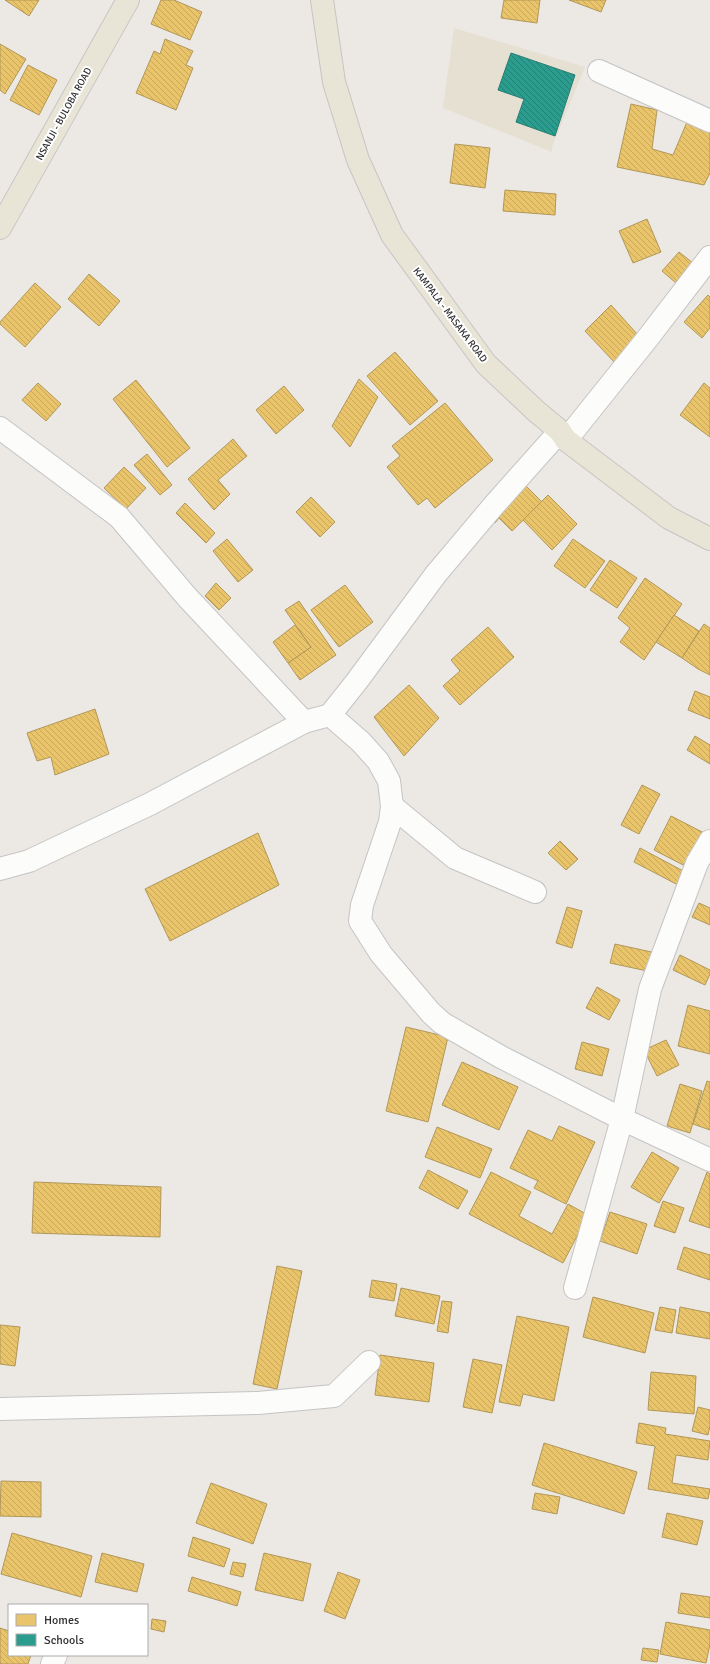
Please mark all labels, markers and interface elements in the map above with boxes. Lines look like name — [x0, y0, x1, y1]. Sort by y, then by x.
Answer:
street label: NSANJI - BULOBA ROAD — [34, 66, 94, 162]
street label: KAMPALA - MASAKA ROAD — [410, 265, 490, 365]
legend — [8, 1604, 148, 1656]
text: Homes — [44, 1613, 79, 1628]
text: Schools — [44, 1633, 84, 1648]

